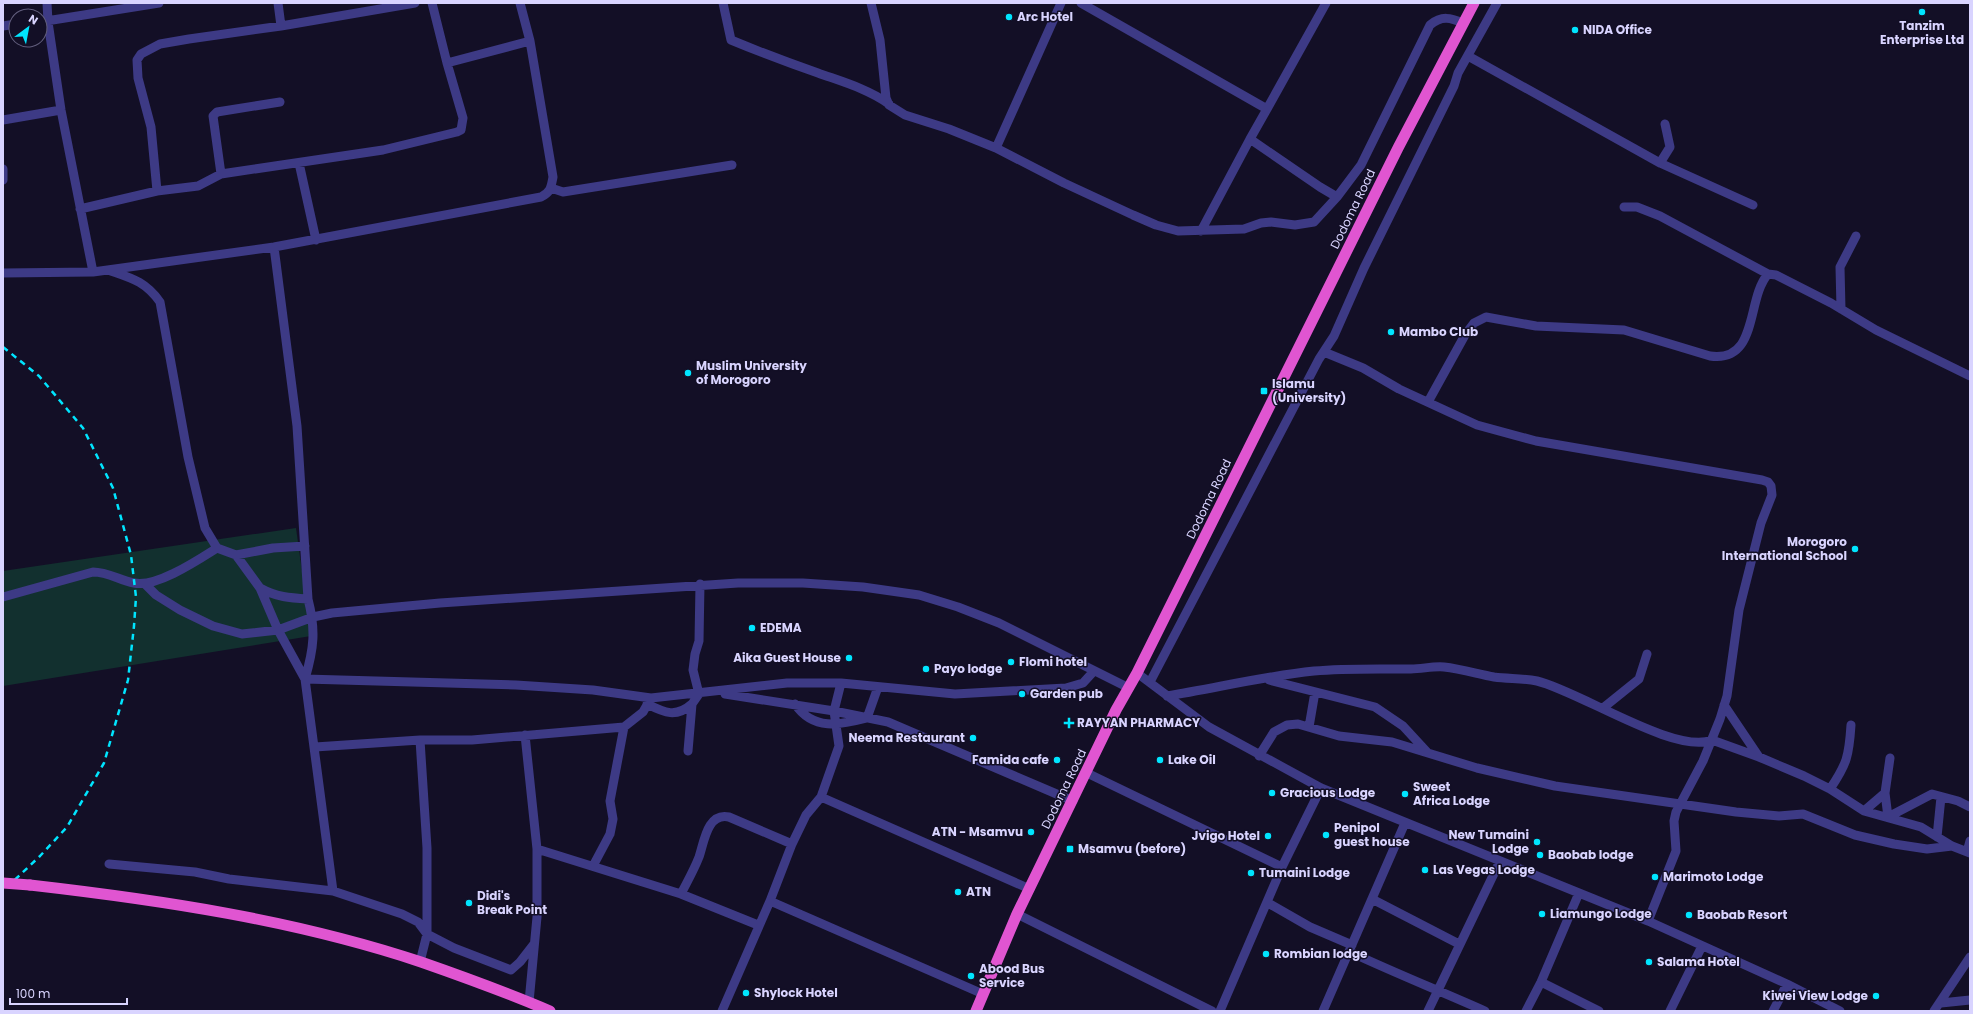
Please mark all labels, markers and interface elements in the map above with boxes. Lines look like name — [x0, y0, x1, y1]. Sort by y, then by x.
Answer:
marker: Tanzim Enterprise Ltd — [1917, 7, 1927, 17]
north arrow — [8, 8, 48, 48]
place label: Arc Hotel — [1017, 8, 1073, 25]
text: N — [26, 11, 41, 28]
marker: Arc Hotel — [1004, 12, 1014, 22]
place label: Tanzim Enterprise Ltd — [1880, 17, 1964, 48]
place label: NIDA Office — [1583, 21, 1653, 38]
marker: NIDA Office — [1570, 25, 1580, 35]
street label: Dodoma Road — [1326, 166, 1379, 252]
place label: Mambo Club — [1399, 323, 1478, 340]
marker: Mambo Club — [1386, 327, 1396, 337]
place label: Muslim University of Morogoro — [696, 357, 807, 388]
marker: Muslim University of Morogoro — [683, 368, 693, 378]
place label: Islamu (University) — [1272, 375, 1346, 406]
marker: Islamu (University) — [1259, 386, 1269, 396]
street label: Dodoma Road — [1182, 456, 1235, 542]
place label: Morogoro International School — [1722, 533, 1847, 564]
marker: Morogoro International School — [1850, 544, 1860, 554]
place label: EDEMA — [760, 619, 802, 636]
marker: EDEMA — [747, 623, 757, 633]
place label: Aika Guest House — [733, 649, 842, 666]
marker: Aika Guest House — [844, 653, 854, 663]
place label: Flomi hotel — [1019, 653, 1087, 670]
marker: Flomi hotel — [1006, 657, 1016, 667]
place label: Payo lodge — [934, 660, 1003, 677]
marker: Payo lodge — [921, 664, 931, 674]
place label: Garden pub — [1030, 685, 1103, 702]
marker: Garden pub — [1017, 689, 1027, 699]
place label: RAYYAN PHARMACY — [1077, 714, 1200, 731]
marker: RAYYAN PHARMACY — [1064, 718, 1074, 728]
place label: Neema Restaurant — [849, 729, 965, 746]
marker: Neema Restaurant — [968, 733, 978, 743]
street label: Dodoma Road — [1037, 746, 1090, 832]
place label: Famida cafe — [972, 751, 1050, 768]
place label: Lake Oil — [1168, 751, 1216, 768]
marker: Famida cafe — [1052, 755, 1062, 765]
marker: Lake Oil — [1155, 755, 1165, 765]
place label: Sweet Africa Lodge — [1413, 778, 1490, 809]
place label: Gracious Lodge — [1280, 784, 1376, 801]
marker: Gracious Lodge — [1267, 788, 1277, 798]
marker: Sweet Africa Lodge — [1400, 789, 1410, 799]
place label: Penipol guest house — [1334, 819, 1410, 850]
place label: ATN - Msamvu — [932, 823, 1023, 840]
place label: New Tumaini Lodge — [1448, 826, 1530, 857]
marker: ATN - Msamvu — [1026, 827, 1036, 837]
place label: Jvigo Hotel — [1191, 827, 1260, 844]
marker: Penipol guest house — [1321, 830, 1331, 840]
marker: Jvigo Hotel — [1263, 831, 1273, 841]
marker: New Tumaini Lodge — [1532, 837, 1542, 847]
place label: Msamvu (before) — [1078, 840, 1186, 857]
marker: Msamvu (before) — [1065, 844, 1075, 854]
place label: Baobab lodge — [1548, 846, 1634, 863]
marker: Baobab lodge — [1535, 850, 1545, 860]
place label: Las Vegas Lodge — [1433, 861, 1535, 878]
place label: Tumaini Lodge — [1259, 864, 1350, 881]
marker: Las Vegas Lodge — [1420, 865, 1430, 875]
marker: Tumaini Lodge — [1246, 868, 1256, 878]
place label: Marimoto Lodge — [1663, 868, 1764, 885]
marker: Marimoto Lodge — [1650, 872, 1660, 882]
place label: ATN — [966, 883, 991, 900]
place label: Didi's Break Point — [477, 887, 547, 918]
marker: ATN — [953, 887, 963, 897]
marker: Didi's Break Point — [464, 898, 474, 908]
place label: Liamungo Lodge — [1550, 905, 1652, 922]
place label: Baobab Resort — [1697, 906, 1787, 923]
marker: Liamungo Lodge — [1537, 909, 1547, 919]
marker: Baobab Resort — [1684, 910, 1694, 920]
place label: Rombian lodge — [1274, 945, 1368, 962]
marker: Rombian lodge — [1261, 949, 1271, 959]
place label: Salama Hotel — [1657, 953, 1740, 970]
marker: Salama Hotel — [1644, 957, 1654, 967]
place label: Abood Bus Service — [979, 960, 1045, 991]
marker: Abood Bus Service — [966, 971, 976, 981]
scale bar — [10, 980, 127, 1006]
place label: Shylock Hotel — [754, 984, 838, 1001]
text: 100 m — [16, 985, 50, 1002]
place label: Kiwei View Lodge — [1763, 987, 1869, 1004]
marker: Shylock Hotel — [741, 988, 751, 998]
marker: Kiwei View Lodge — [1871, 991, 1881, 1001]

